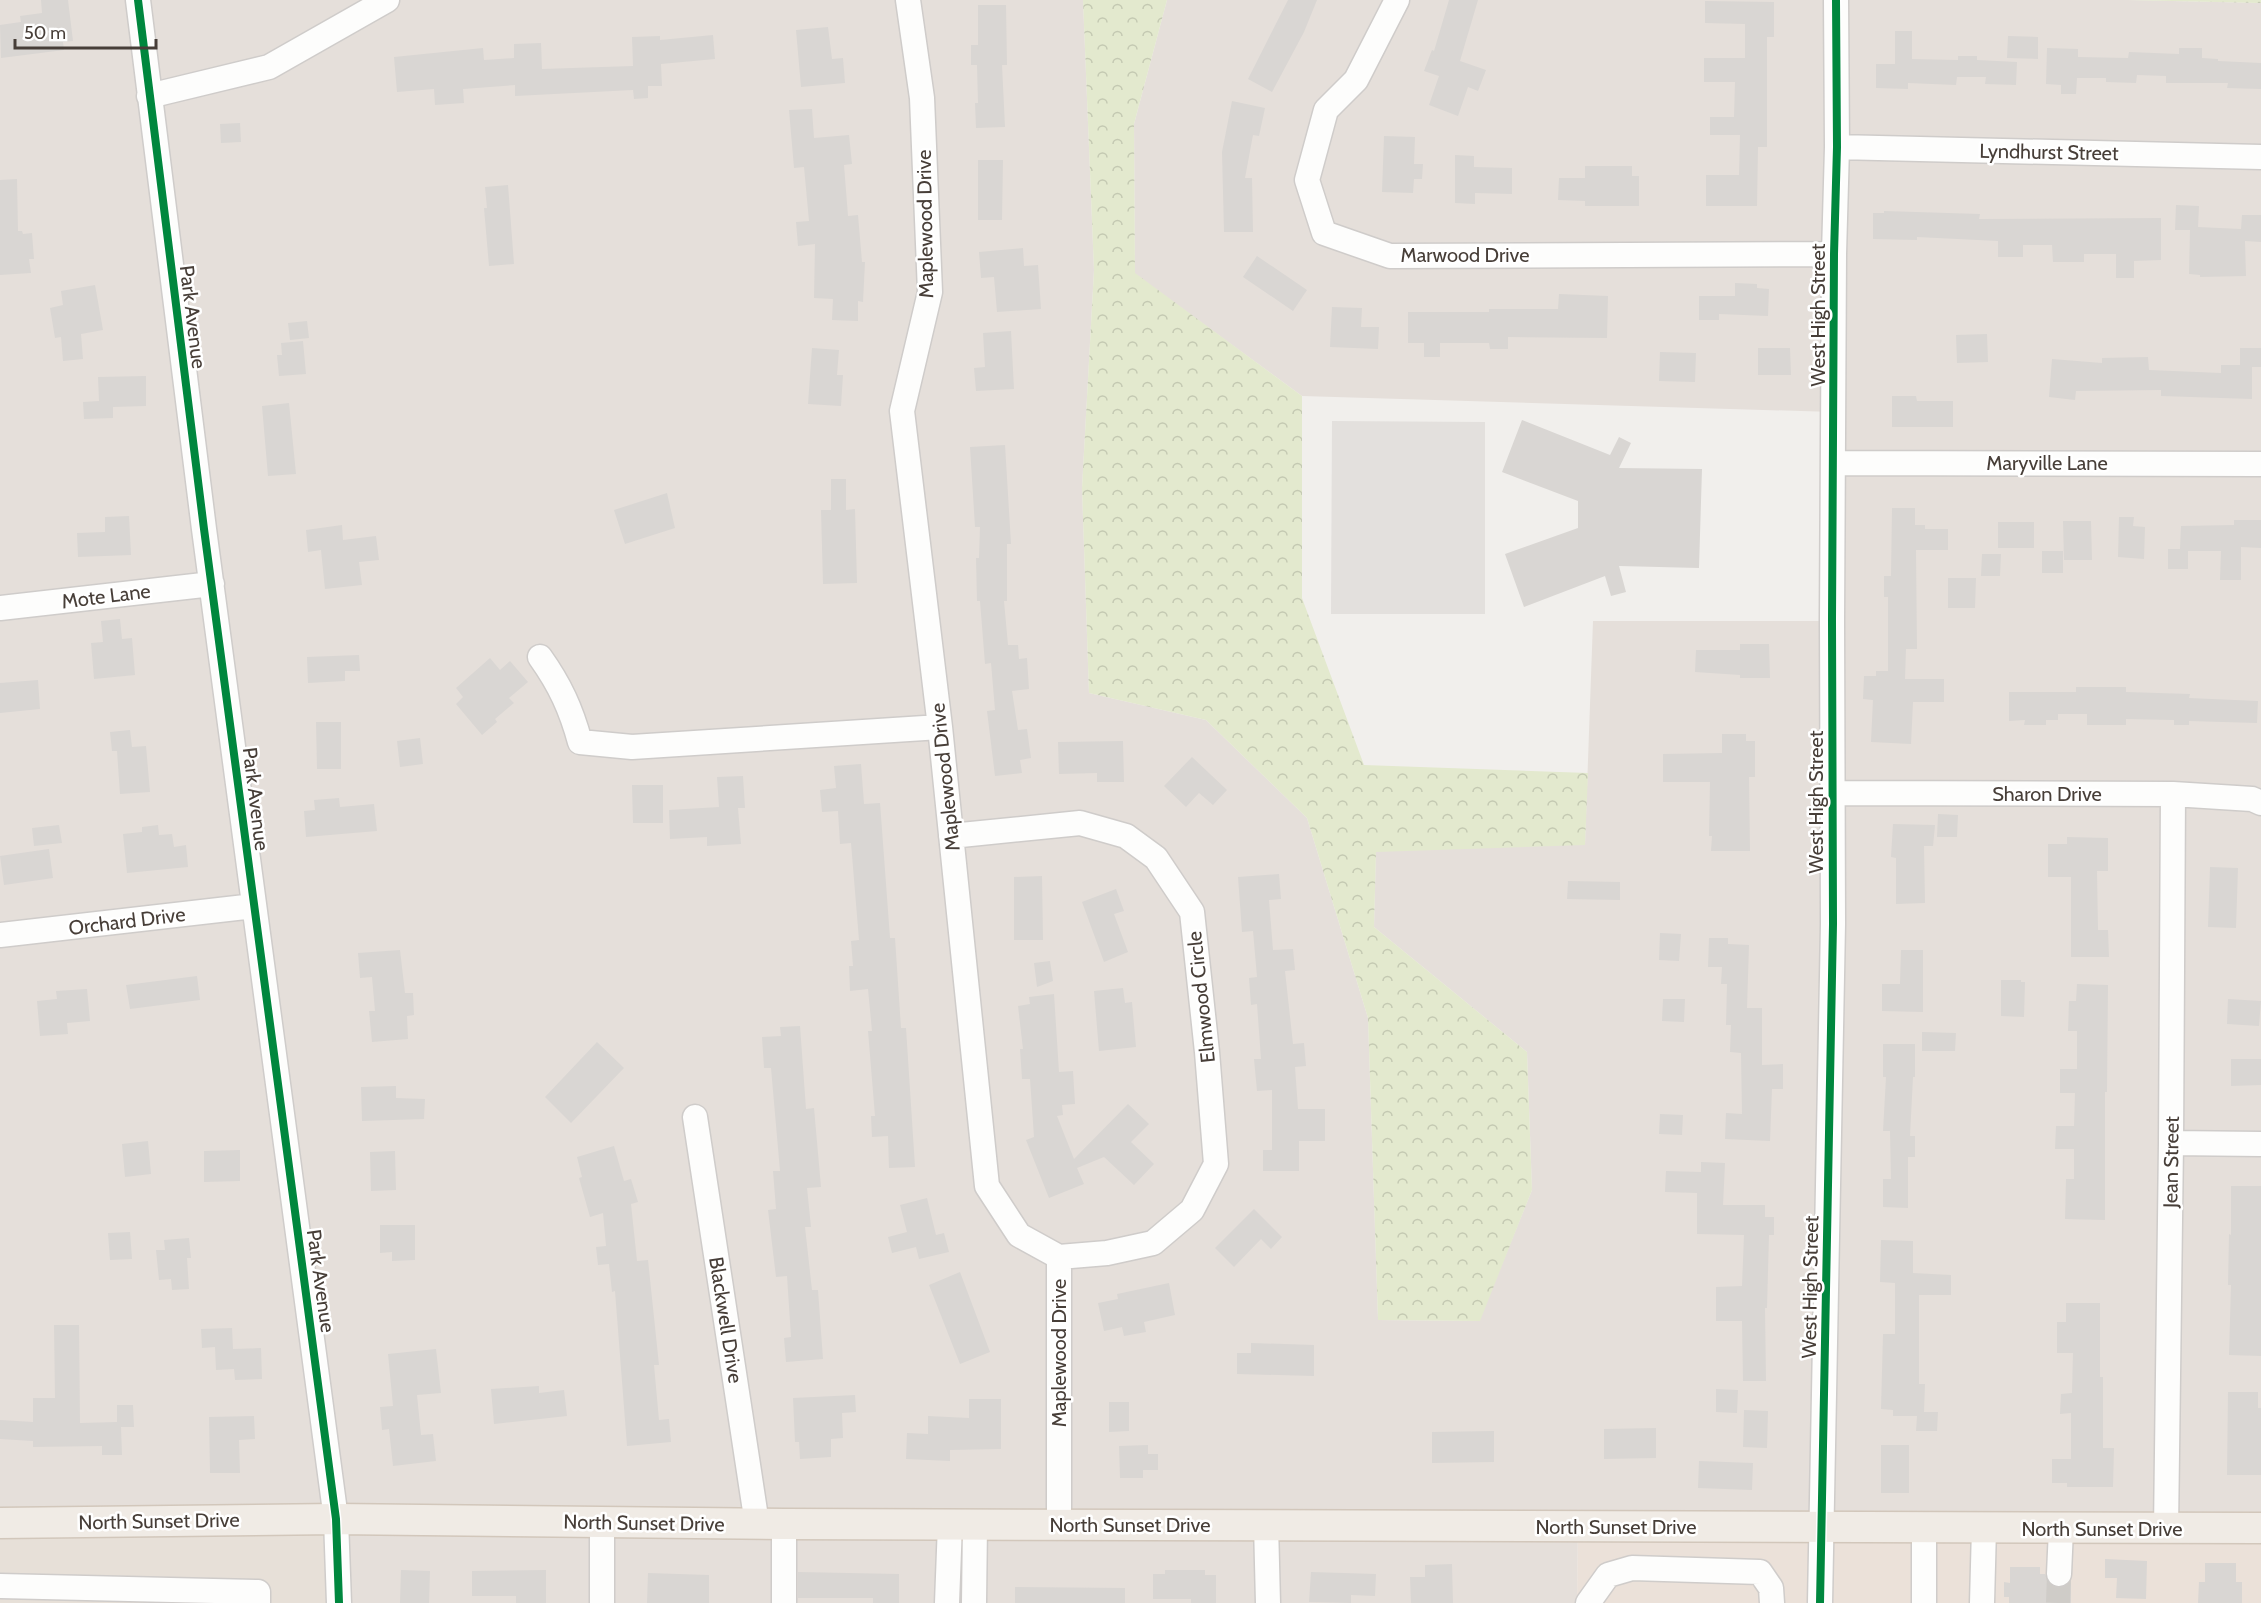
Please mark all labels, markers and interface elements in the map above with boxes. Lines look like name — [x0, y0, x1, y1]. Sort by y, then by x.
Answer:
scale bar — [15, 12, 156, 50]
text: 50 m — [24, 22, 66, 44]
street label: Lyndhurst Street — [1979, 139, 2119, 165]
street label: Maplewood Drive — [912, 150, 938, 298]
street label: Marwood Drive — [1401, 243, 1529, 267]
street label: West High Street — [1806, 243, 1830, 386]
street label: Park Avenue — [175, 264, 211, 370]
street label: Maryville Lane — [1986, 451, 2108, 475]
street label: Mote Lane — [60, 579, 152, 613]
street label: Maplewood Drive — [925, 702, 965, 852]
street label: West High Street — [1804, 730, 1828, 873]
street label: Park Avenue — [238, 746, 274, 852]
street label: Sharon Drive — [1992, 782, 2102, 806]
street label: Orchard Drive — [67, 902, 187, 940]
street label: Elmwood Circle — [1182, 930, 1220, 1064]
street label: Jean Street — [2158, 1116, 2184, 1209]
street label: West High Street — [1797, 1215, 1823, 1359]
street label: Park Avenue — [302, 1228, 340, 1334]
street label: Blackwell Drive — [704, 1255, 748, 1385]
street label: Maplewood Drive — [1047, 1279, 1071, 1427]
street label: North Sunset Drive — [78, 1508, 240, 1534]
street label: North Sunset Drive — [563, 1510, 725, 1536]
street label: North Sunset Drive — [1049, 1513, 1211, 1537]
street label: North Sunset Drive — [1535, 1515, 1697, 1539]
street label: North Sunset Drive — [2021, 1517, 2183, 1541]

